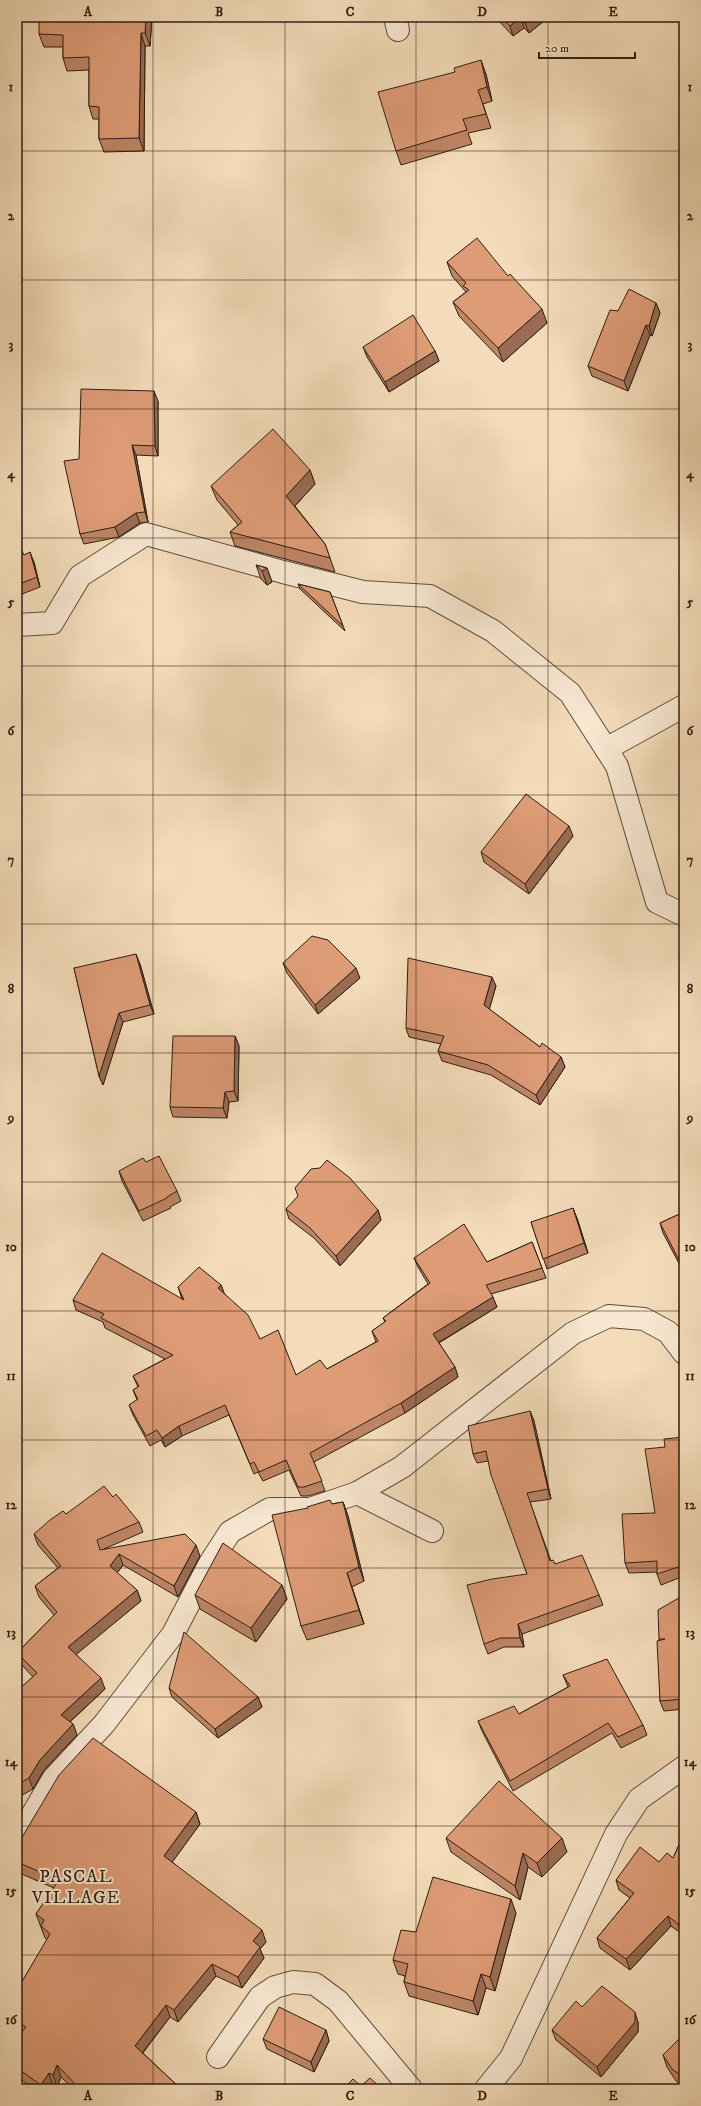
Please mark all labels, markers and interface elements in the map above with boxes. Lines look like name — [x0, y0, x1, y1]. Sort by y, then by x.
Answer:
text: A — [83, 4, 93, 20]
text: B — [215, 4, 223, 20]
text: C — [346, 4, 355, 20]
text: D — [477, 4, 487, 20]
text: E — [608, 4, 618, 20]
scale bar — [539, 34, 635, 60]
text: 20 m — [545, 41, 569, 56]
text: 1 — [9, 79, 14, 95]
text: 1 — [688, 79, 693, 95]
text: 2 — [8, 208, 15, 224]
text: 2 — [687, 208, 694, 224]
text: 3 — [9, 337, 14, 353]
text: 3 — [688, 337, 693, 353]
text: 4 — [6, 466, 15, 483]
text: 4 — [685, 466, 694, 483]
text: 5 — [7, 594, 15, 610]
text: 5 — [686, 594, 694, 610]
text: 6 — [8, 723, 16, 739]
text: 6 — [687, 723, 695, 739]
text: 7 — [8, 852, 15, 868]
text: 7 — [687, 852, 694, 868]
text: 8 — [8, 981, 15, 997]
text: 8 — [687, 981, 694, 997]
text: 9 — [7, 1110, 14, 1126]
text: 9 — [686, 1110, 693, 1126]
text: 10 — [5, 1239, 17, 1255]
text: 10 — [684, 1239, 696, 1255]
text: 11 — [6, 1368, 16, 1384]
text: 11 — [685, 1368, 695, 1384]
text: 12 — [5, 1497, 17, 1513]
text: 12 — [684, 1497, 696, 1513]
text: 13 — [6, 1625, 16, 1641]
text: 13 — [685, 1625, 695, 1641]
text: 14 — [5, 1754, 18, 1771]
text: 14 — [684, 1754, 697, 1771]
district label: PASCAL VILLAGE — [31, 1866, 120, 1909]
text: 15 — [5, 1883, 17, 1899]
text: 15 — [684, 1883, 696, 1899]
text: 16 — [5, 2012, 18, 2028]
text: 16 — [684, 2012, 697, 2028]
text: A — [83, 2088, 93, 2104]
text: B — [215, 2088, 223, 2104]
text: C — [346, 2088, 355, 2104]
text: D — [477, 2088, 487, 2104]
text: E — [608, 2088, 618, 2104]

